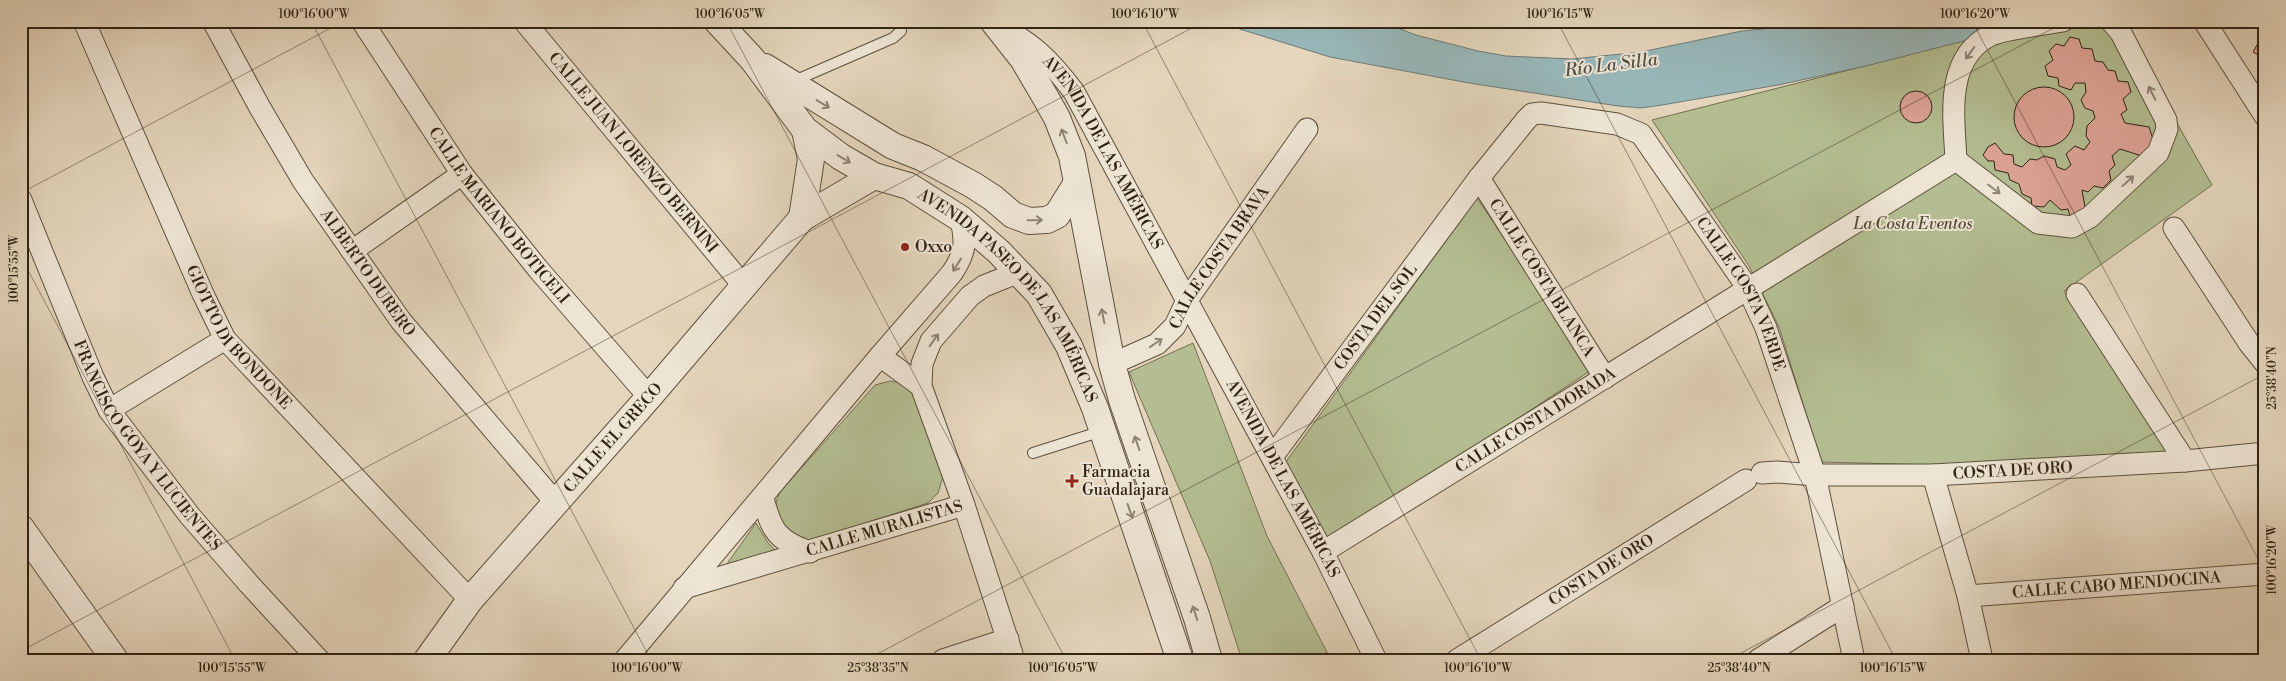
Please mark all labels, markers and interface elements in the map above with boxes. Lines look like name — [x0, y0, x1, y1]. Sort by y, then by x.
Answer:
text: 100°16'00"W — [278, 7, 351, 22]
text: 100°16'05"W — [695, 7, 766, 22]
text: 100°16'10"W — [1111, 7, 1180, 22]
text: 100°16'15"W — [1526, 7, 1595, 22]
text: 100°16'20"W — [1940, 7, 2011, 22]
one-way arrow — [1965, 46, 1975, 60]
street label: CALLE JUAN LORENZO BERNINI — [544, 48, 722, 257]
water label: Río La Silla — [1562, 48, 1660, 82]
street label: AVENIDA DE LAS AMÉRICAS — [1037, 50, 1167, 253]
one-way arrow — [2147, 86, 2156, 101]
one-way arrow — [816, 100, 830, 110]
street label: CALLE MARIANO BOTICELI — [424, 123, 574, 308]
one-way arrow — [1059, 129, 1068, 145]
one-way arrow — [837, 153, 851, 164]
one-way arrow — [2122, 175, 2135, 187]
street label: CALLE COSTA BRAVA — [1165, 182, 1274, 332]
street label: AVENIDA PASEO DE LAS AMÉRICAS — [913, 183, 1102, 406]
one-way arrow — [1987, 184, 2000, 195]
street label: CALLE COSTA BLANCA — [1485, 195, 1600, 361]
street label: ALBERTO DURERO — [315, 205, 420, 341]
street label: CALLE COSTA VERDE — [1692, 213, 1790, 374]
park label: La Costa Eventos — [1853, 214, 1972, 234]
one-way arrow — [1026, 215, 1042, 225]
text: 100°15'55"W — [7, 234, 22, 303]
place label: Oxxo — [915, 237, 952, 257]
marker: Oxxo — [899, 241, 911, 253]
one-way arrow — [952, 258, 963, 272]
street label: COSTA DEL SOL — [1330, 260, 1422, 374]
street label: GIOTTO DI BONDONE — [182, 262, 296, 414]
one-way arrow — [1097, 308, 1107, 324]
one-way arrow — [929, 333, 939, 347]
street label: FRANCISCO GOYA Y LUCIENTES — [69, 337, 226, 555]
one-way arrow — [1148, 337, 1162, 347]
text: 25°38'40"N — [2265, 346, 2280, 410]
street label: CALLE COSTA DORADA — [1452, 363, 1620, 478]
street label: AVENIDA DE LAS AMÉRICAS — [1221, 375, 1344, 581]
street label: CALLE EL GRECO — [559, 379, 667, 497]
one-way arrow — [1132, 435, 1141, 451]
street label: COSTA DE ORO — [1952, 457, 2073, 484]
place label: Farmacia Guadalajara — [1082, 462, 1170, 500]
marker: Farmacia Guadalajara — [1066, 475, 1078, 487]
street label: CALLE MURALISTAS — [804, 496, 965, 561]
one-way arrow — [1126, 503, 1135, 519]
text: 100°16'20"W — [2265, 524, 2280, 595]
street label: COSTA DE ORO — [1545, 530, 1658, 610]
street label: CALLE CABO MENDOCINA — [2011, 567, 2223, 603]
one-way arrow — [1190, 606, 1199, 621]
text: 100°15'55"W — [198, 661, 267, 676]
text: 100°16'00"W — [611, 661, 684, 676]
text: 25°38'35"N — [847, 661, 909, 676]
text: 100°16'05"W — [1028, 661, 1099, 676]
text: 100°16'10"W — [1444, 661, 1513, 676]
text: 25°38'40"N — [1707, 661, 1771, 676]
text: 100°16'15"W — [1859, 661, 1928, 676]

